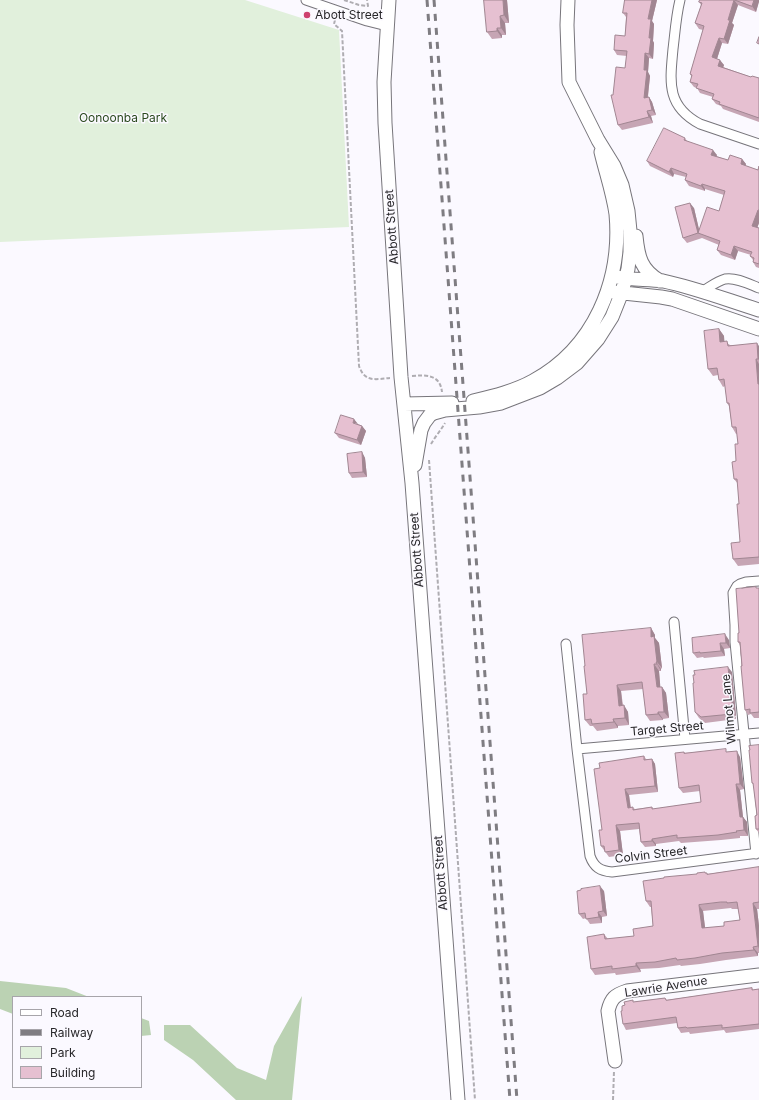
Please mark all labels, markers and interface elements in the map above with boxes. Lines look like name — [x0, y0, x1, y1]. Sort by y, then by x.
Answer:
place label: Abott Street — [315, 8, 383, 22]
marker: Abott Street — [302, 10, 312, 20]
park label: Oonoonba Park — [79, 111, 167, 125]
street label: Abbott Street — [382, 189, 402, 265]
street label: Abbott Street — [407, 512, 427, 588]
street label: Wilmot Lane — [719, 673, 739, 745]
street label: Target Street — [630, 719, 704, 739]
street label: Abbott Street — [431, 835, 451, 911]
street label: Colvin Street — [614, 843, 688, 867]
street label: Lawrie Avenue — [624, 973, 708, 1001]
legend — [12, 996, 142, 1088]
text: Road — [50, 1005, 79, 1020]
text: Railway — [50, 1025, 93, 1040]
text: Park — [50, 1045, 76, 1060]
text: Building — [50, 1065, 95, 1080]

